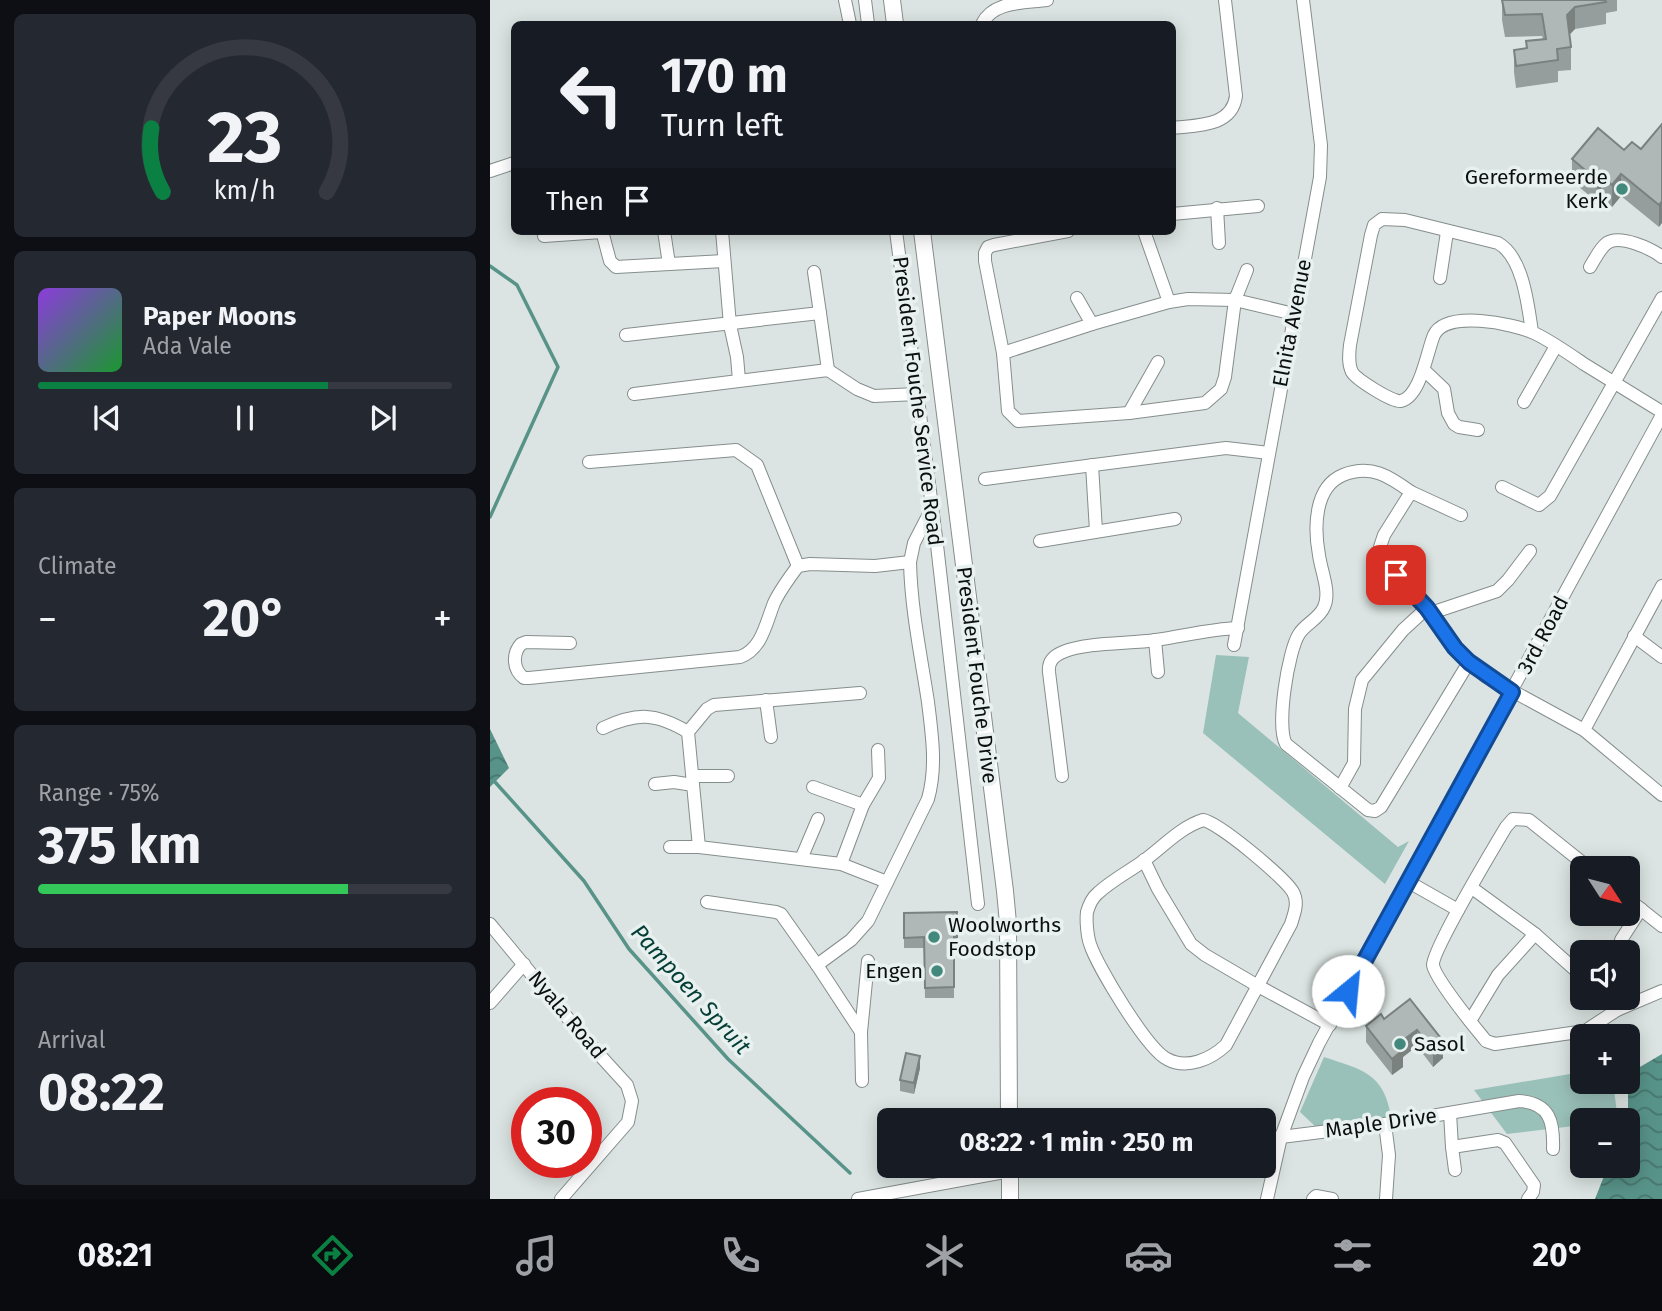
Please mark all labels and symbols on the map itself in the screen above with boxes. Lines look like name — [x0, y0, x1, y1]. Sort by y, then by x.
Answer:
place label: Gereformeerde Kerk — [1465, 164, 1608, 214]
marker: Gereformeerde Kerk — [1614, 181, 1630, 197]
street label: President Fouche Service Road — [887, 255, 949, 547]
street label: Elnita Avenue — [1267, 257, 1317, 389]
pin — [1366, 545, 1426, 605]
street label: President Fouche Drive — [951, 565, 1003, 785]
street label: 3rd Road — [1512, 592, 1574, 678]
north arrow — [1570, 856, 1640, 926]
place label: Woolworths Foodstop — [948, 912, 1061, 962]
water label: Pampoen Spruit — [625, 918, 757, 1060]
marker: Woolworths Foodstop — [926, 929, 942, 945]
position arrow — [1311, 954, 1385, 1028]
place label: Engen — [865, 958, 923, 984]
marker: Engen — [929, 963, 945, 979]
street label: Nyala Road — [523, 966, 611, 1064]
place label: Sasol — [1414, 1031, 1465, 1057]
marker: Sasol — [1392, 1036, 1408, 1052]
speed limit sign: 30 — [511, 1087, 602, 1178]
street label: Maple Drive — [1323, 1102, 1439, 1144]

